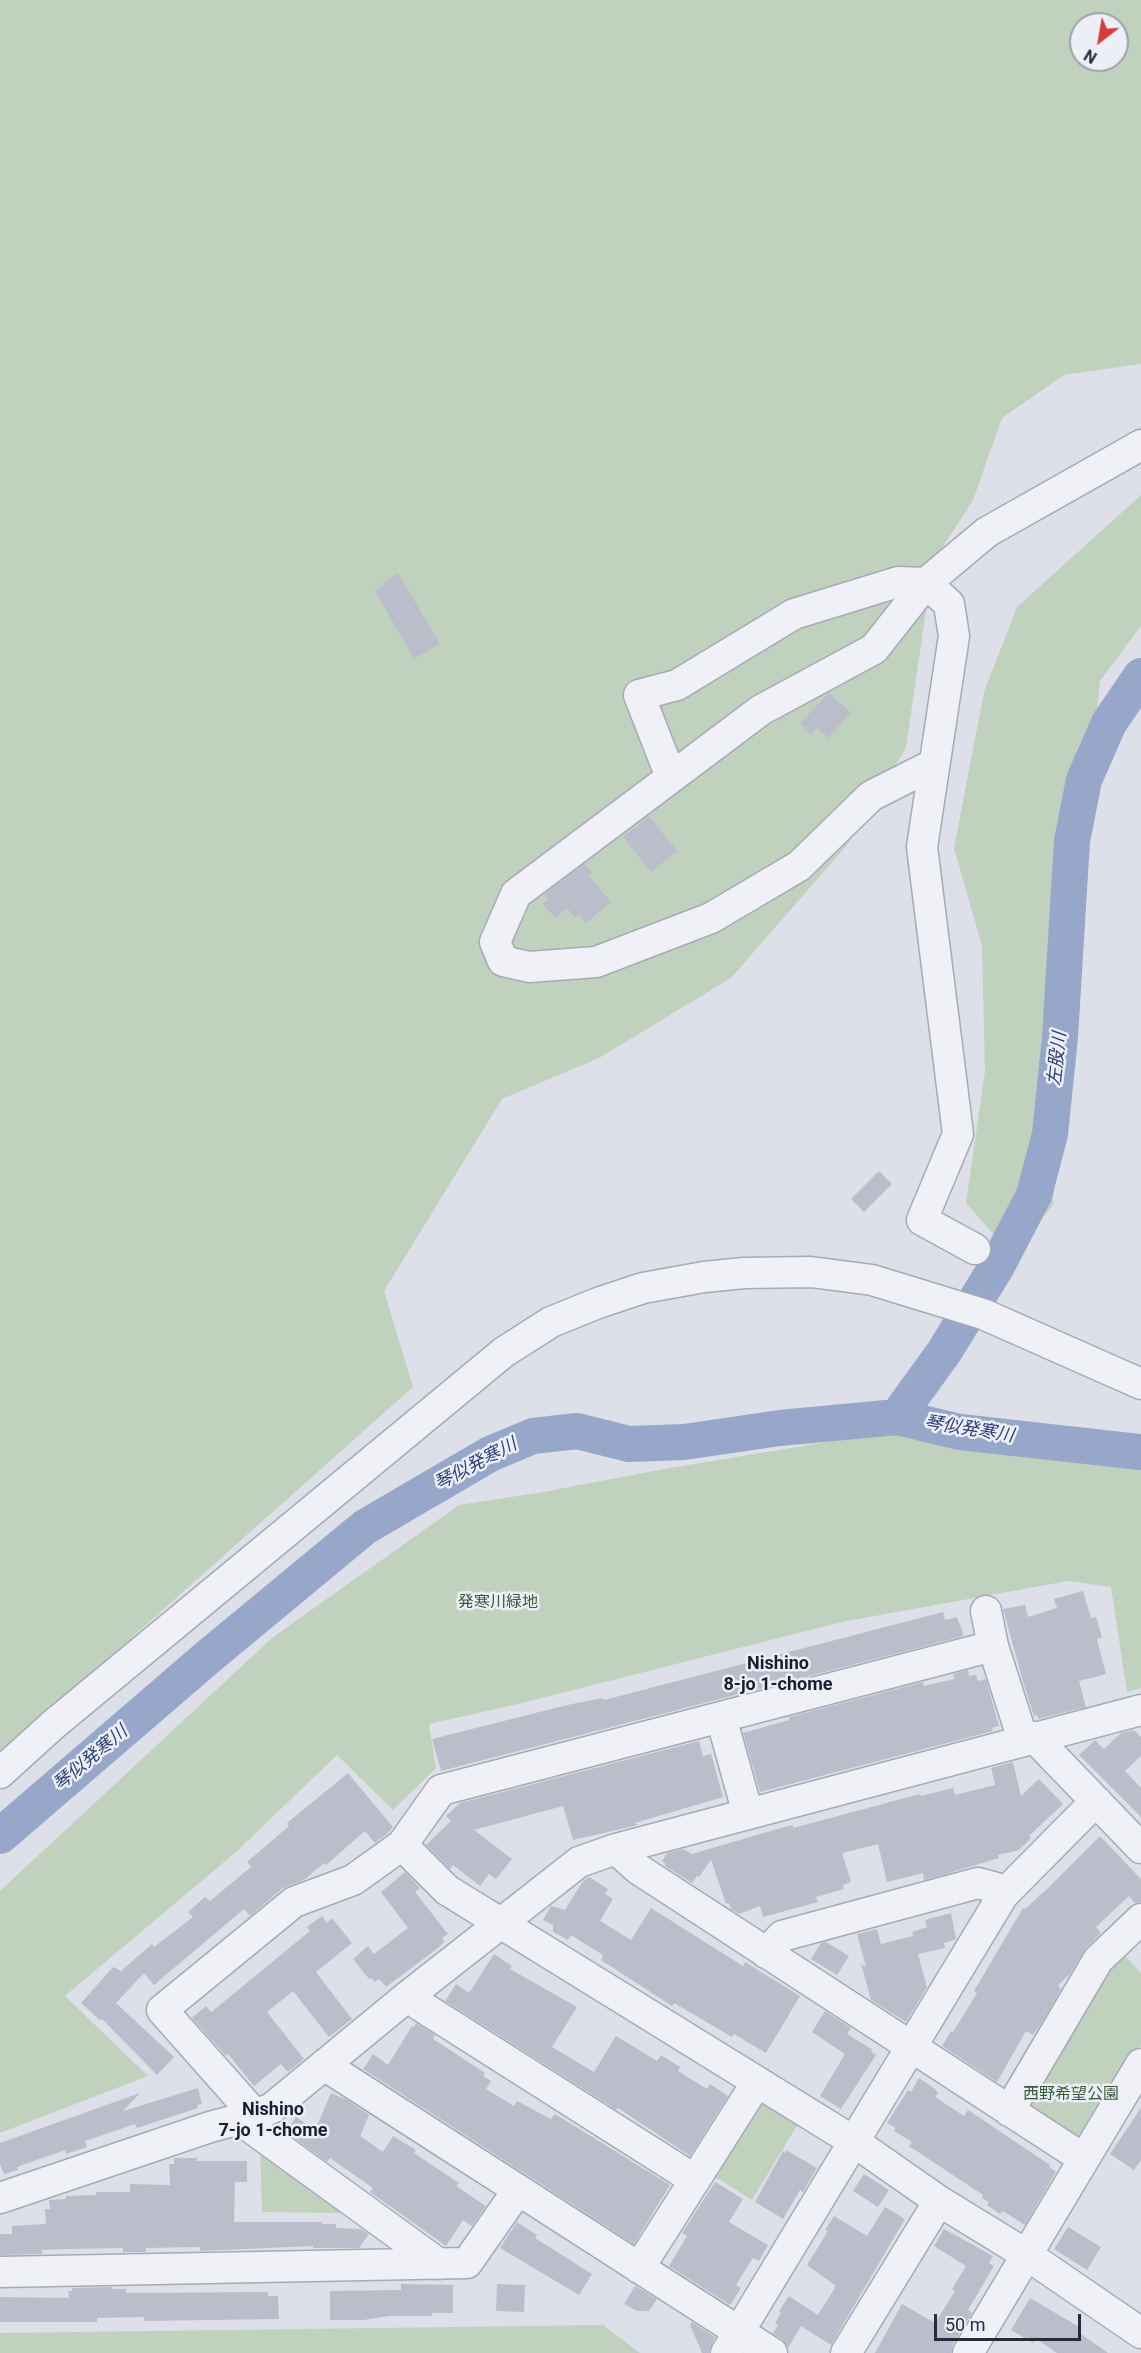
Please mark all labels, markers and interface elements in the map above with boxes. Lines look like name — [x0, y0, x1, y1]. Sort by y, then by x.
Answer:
north arrow — [1069, 12, 1129, 72]
text: N — [1081, 45, 1100, 67]
water label: 左股川 — [1044, 1031, 1072, 1087]
water label: 琴似発寒川 — [923, 1412, 1015, 1448]
water label: 琴似発寒川 — [431, 1434, 521, 1496]
park label: 発寒川緑地 — [458, 1593, 538, 1613]
district label: Nishino 8-jo 1-chome — [723, 1653, 833, 1696]
water label: 琴似発寒川 — [50, 1722, 132, 1796]
park label: 西野希望公園 — [1023, 2085, 1119, 2105]
district label: Nishino 7-jo 1-chome — [218, 2099, 328, 2142]
scale bar — [937, 2302, 1084, 2340]
text: 50 m — [945, 2314, 985, 2335]

